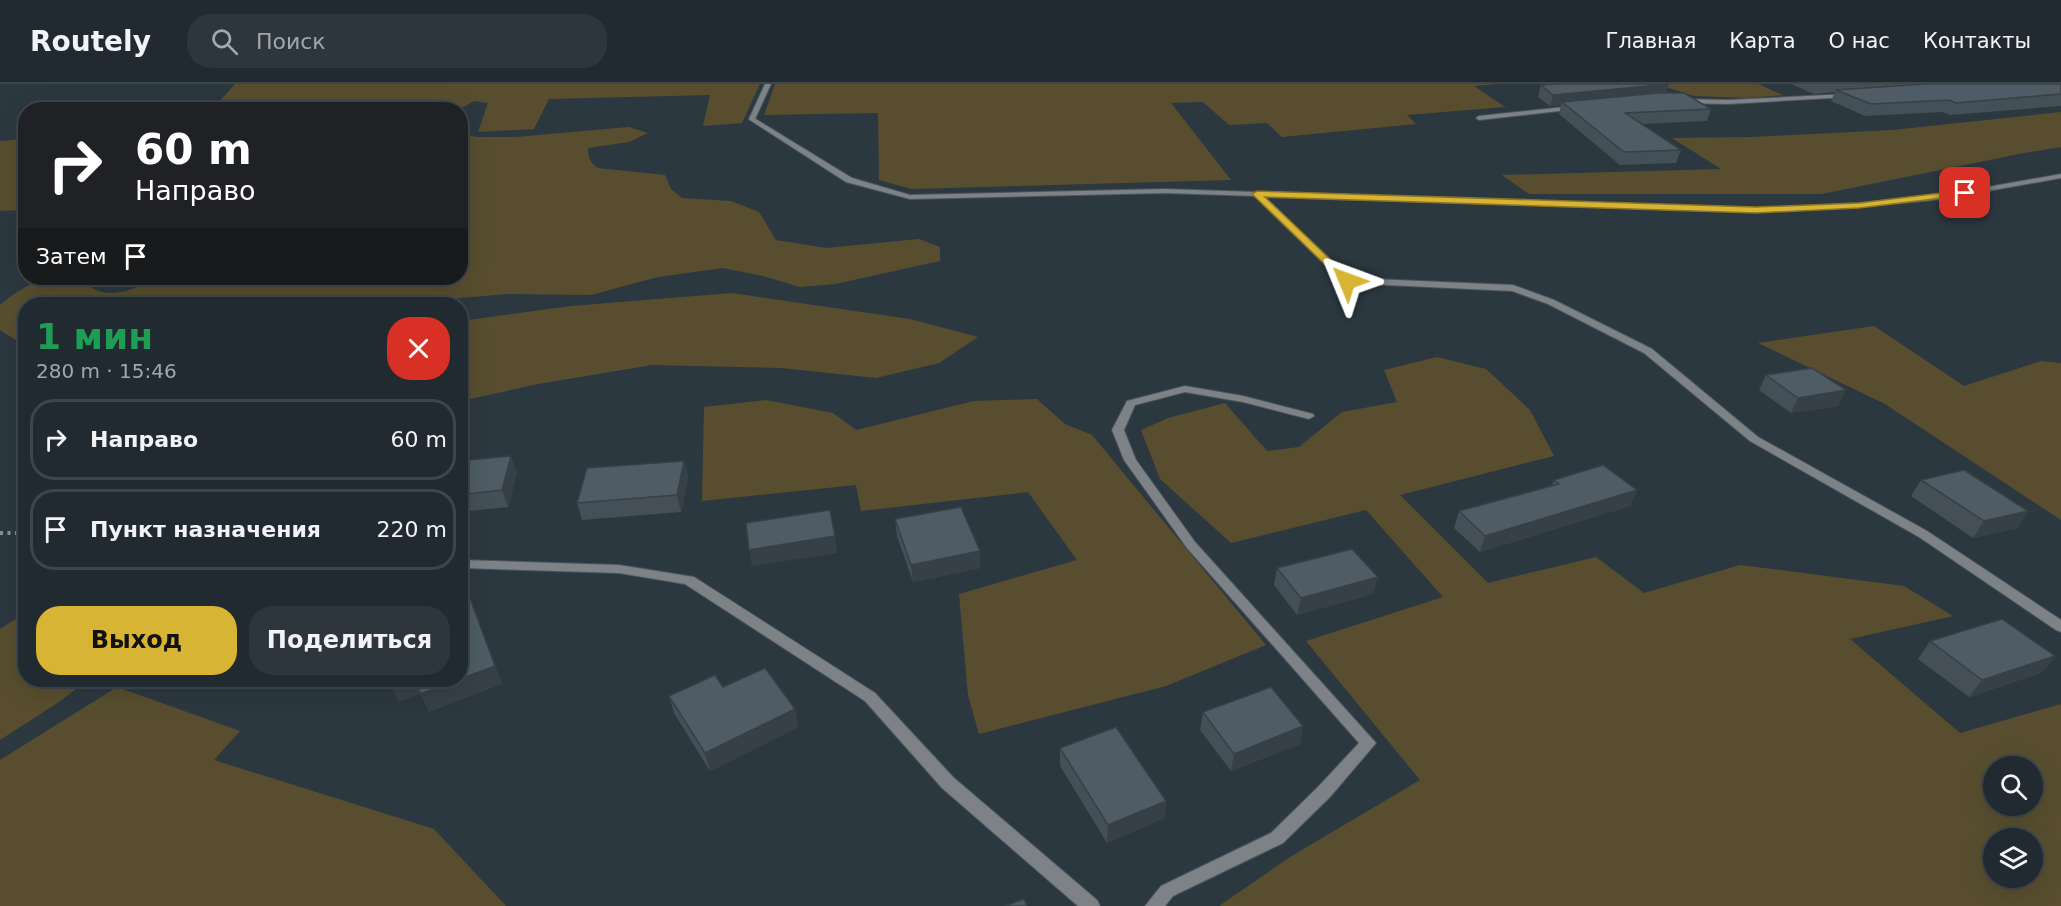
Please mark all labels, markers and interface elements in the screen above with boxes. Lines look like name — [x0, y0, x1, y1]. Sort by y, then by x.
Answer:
search box — [187, 14, 607, 68]
text: Routely — [30, 25, 151, 58]
icon: search — [208, 25, 241, 58]
text: Поиск — [256, 29, 326, 54]
text: Главная — [1606, 29, 1696, 53]
text: Карта — [1729, 29, 1796, 53]
text: О нас — [1829, 29, 1890, 53]
text: Контакты — [1923, 29, 2031, 53]
text: 60 m — [135, 125, 252, 174]
icon: right — [36, 126, 114, 204]
pin — [1939, 167, 1990, 218]
text: Направо — [135, 175, 256, 206]
icon: arrive — [1948, 176, 1981, 209]
icon: arrive — [119, 240, 152, 273]
text: Затем — [36, 244, 107, 269]
position arrow — [1315, 249, 1379, 313]
text: 1 мин — [36, 316, 153, 357]
button: close — [387, 317, 450, 380]
text: 280 m · 15:46 — [36, 359, 177, 383]
icon: right — [39, 423, 72, 456]
text: Направо — [90, 427, 198, 452]
text: 60 m — [391, 427, 447, 452]
icon: arrive — [39, 513, 72, 546]
text: Пункт назначения — [90, 517, 321, 542]
text: 220 m — [377, 517, 447, 542]
button: Выход — [36, 606, 237, 675]
button: Поделиться — [249, 606, 450, 675]
map controls — [1983, 756, 2043, 888]
button: search — [1983, 756, 2043, 816]
button: layers — [1983, 828, 2043, 888]

